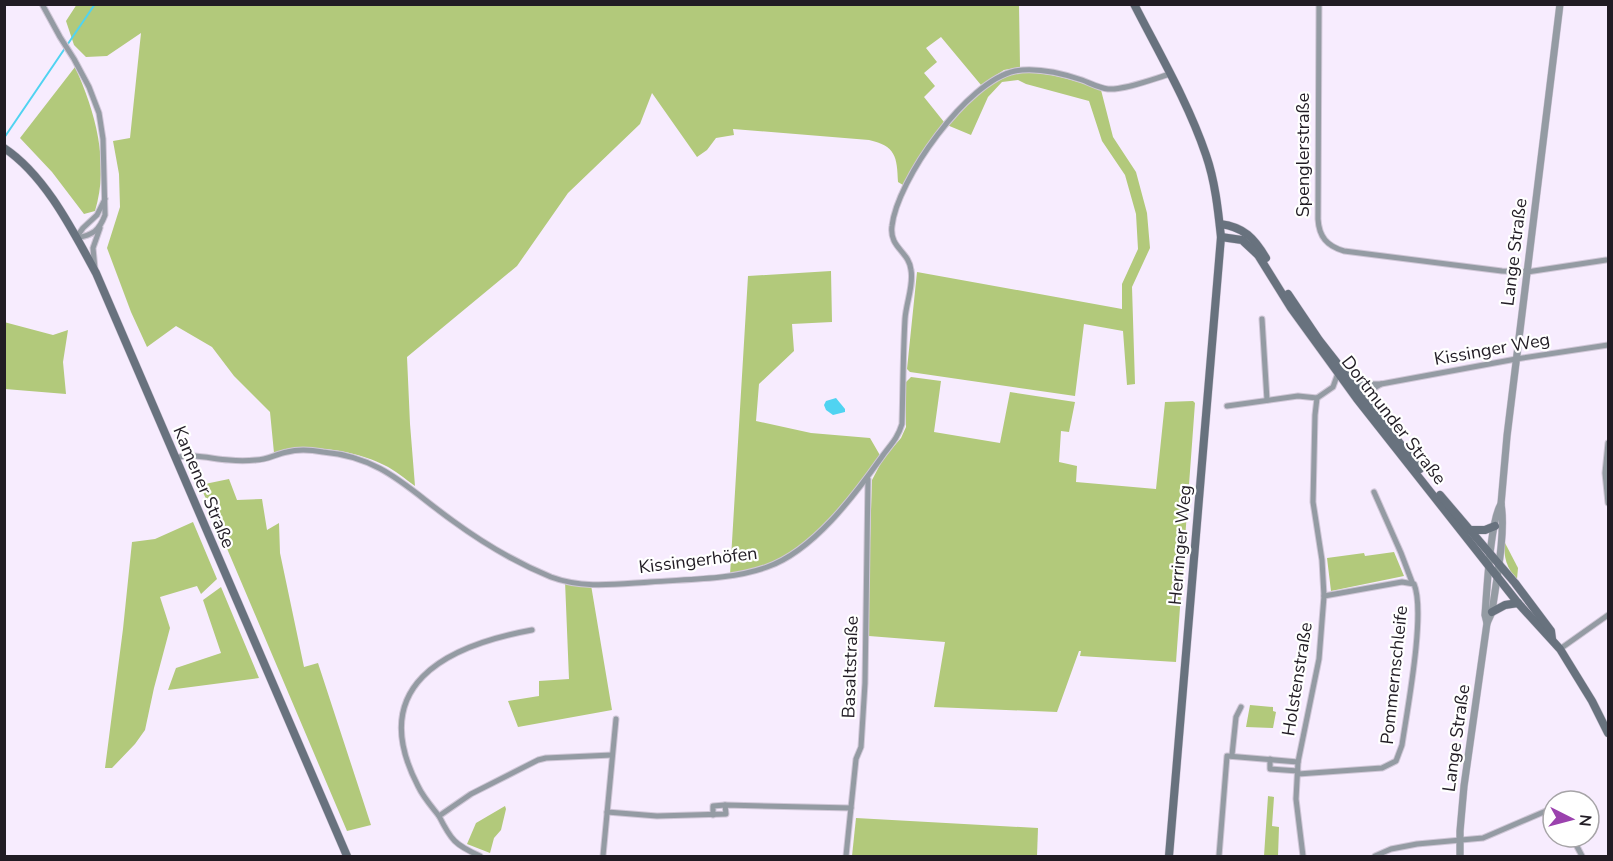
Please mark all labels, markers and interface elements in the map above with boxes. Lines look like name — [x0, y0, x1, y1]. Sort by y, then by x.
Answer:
street label: Spenglerstraße — [1291, 93, 1315, 217]
street label: Lange Straße — [1495, 197, 1533, 307]
street label: Kissinger Weg — [1432, 327, 1552, 371]
street label: Dortmunder Straße — [1336, 351, 1452, 489]
street label: Kamener Straße — [167, 422, 241, 552]
street label: Herringer Weg — [1163, 484, 1197, 606]
street label: Kissingerhöfen — [637, 541, 759, 579]
street label: Pommernschleife — [1375, 604, 1413, 746]
street label: Basaltstraße — [836, 615, 864, 719]
street label: Holstenstraße — [1276, 620, 1318, 738]
street label: Lange Straße — [1437, 683, 1475, 793]
north arrow — [1541, 789, 1601, 849]
text: N — [1573, 813, 1596, 828]

